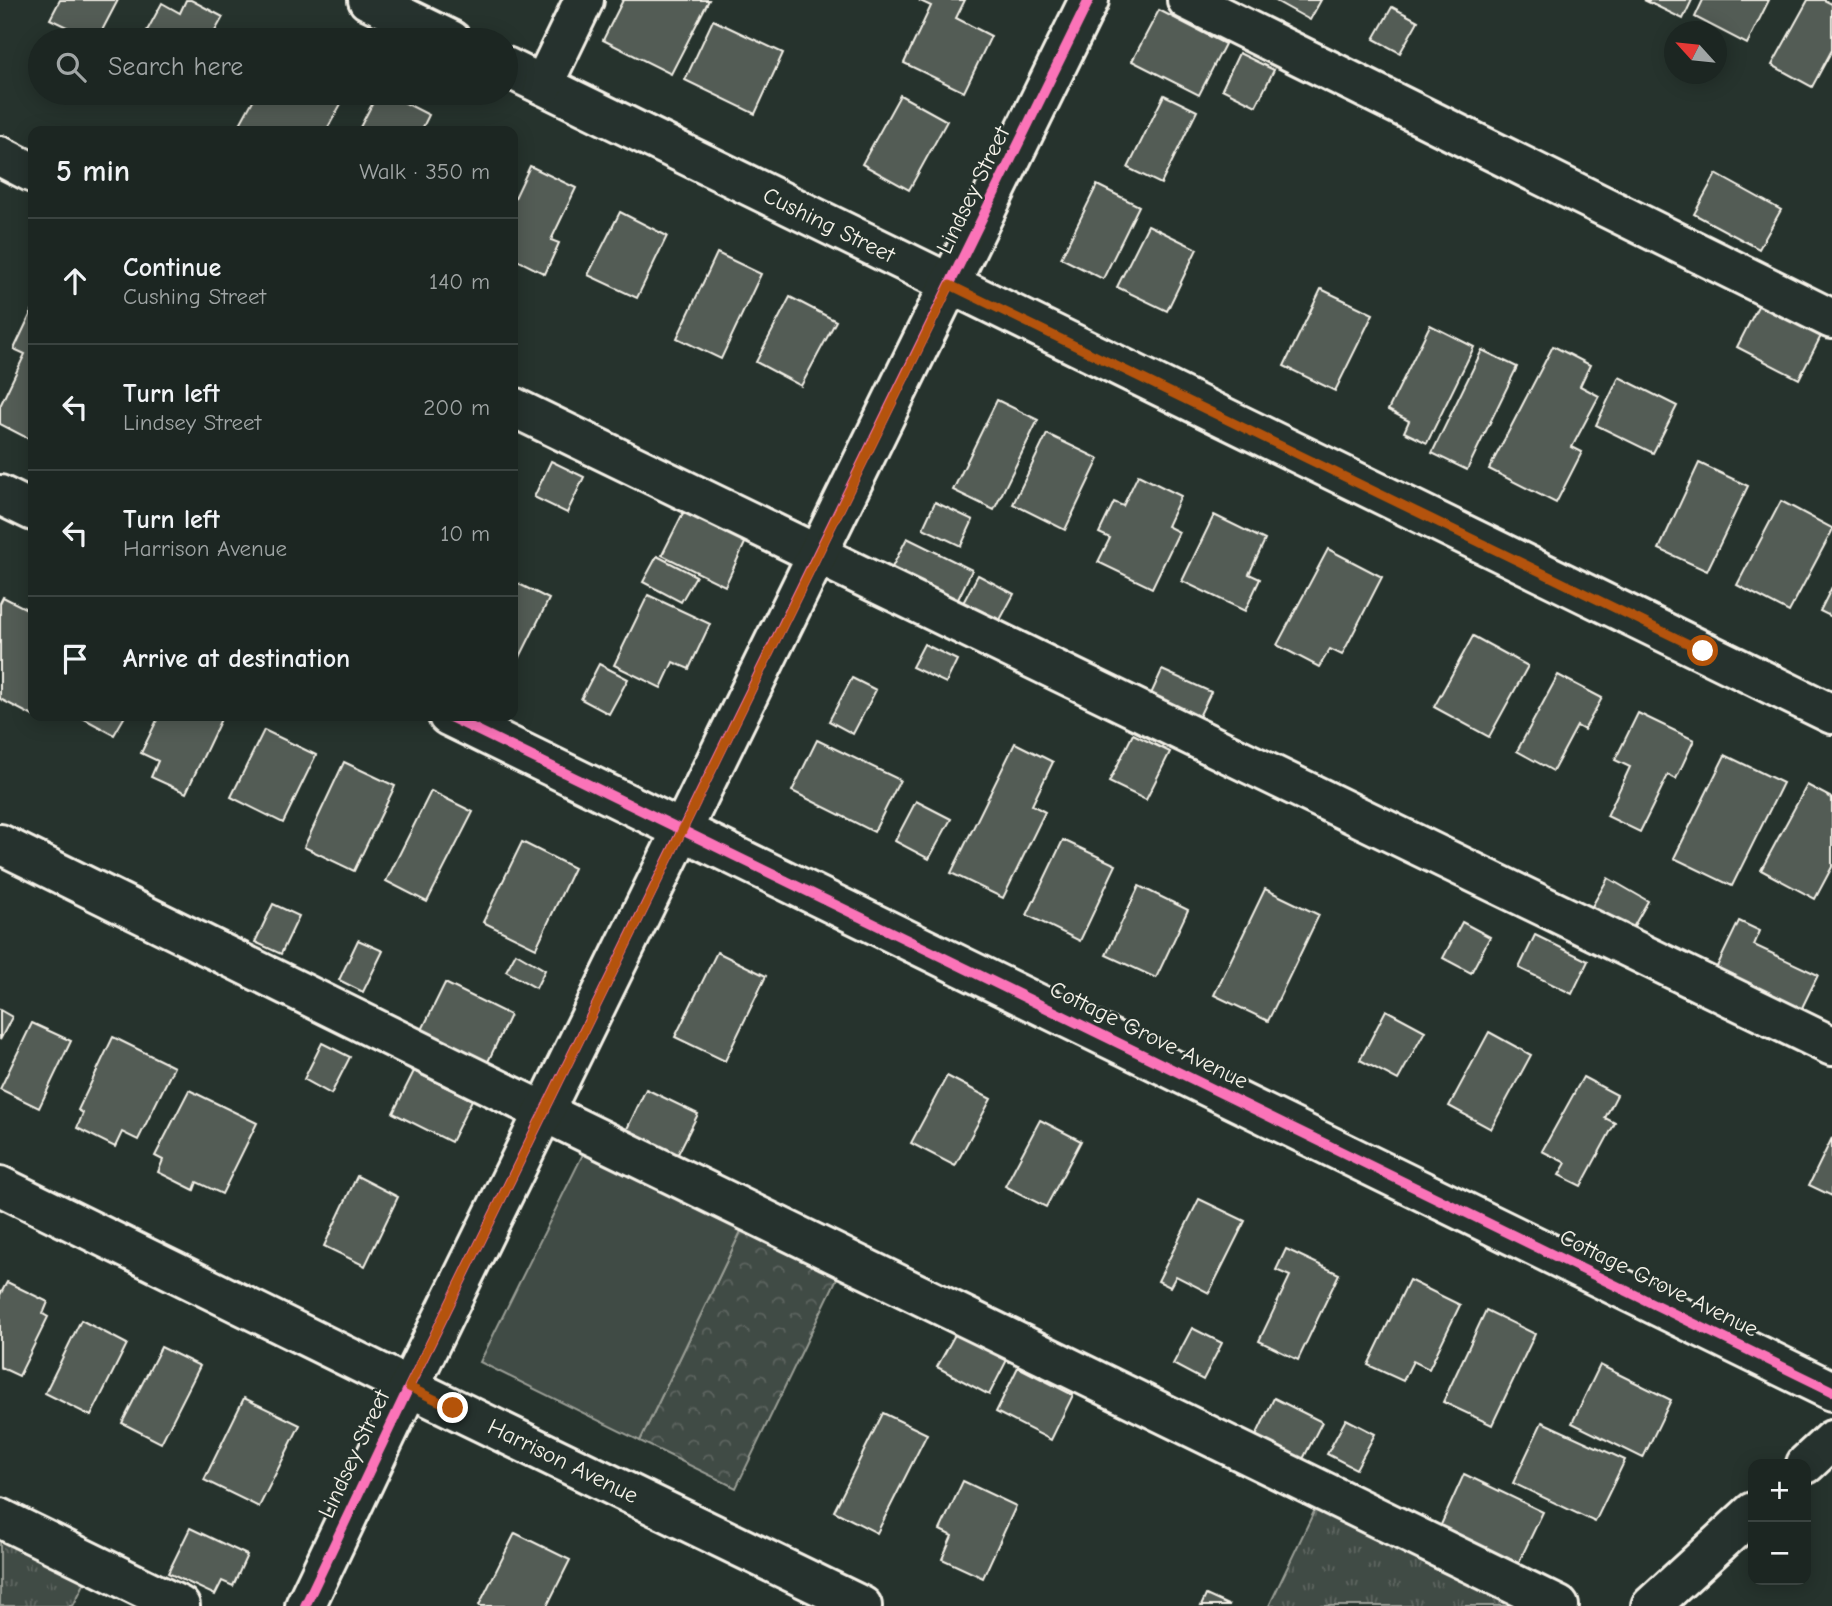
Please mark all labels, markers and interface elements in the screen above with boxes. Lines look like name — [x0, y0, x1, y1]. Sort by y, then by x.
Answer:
north arrow — [1664, 21, 1727, 84]
search box — [28, 28, 518, 105]
icon: search — [52, 48, 90, 86]
text: Search here — [108, 52, 243, 82]
street label: Lindsey Street — [931, 121, 1016, 258]
text: 5 min — [56, 154, 130, 189]
text: Walk · 350 m — [359, 158, 490, 185]
street label: Cushing Street — [759, 181, 901, 269]
text: Continue — [123, 253, 221, 283]
icon: ahead — [56, 262, 94, 300]
text: 140 m — [429, 268, 490, 295]
text: Cushing Street — [123, 283, 266, 310]
text: Turn left — [123, 379, 220, 409]
icon: left — [56, 388, 94, 426]
text: 200 m — [423, 394, 490, 421]
text: Lindsey Street — [123, 409, 261, 436]
text: Turn left — [123, 505, 220, 535]
icon: left — [56, 514, 94, 552]
text: 10 m — [440, 520, 490, 547]
text: Harrison Avenue — [123, 535, 287, 562]
route start — [1687, 635, 1718, 666]
icon: arrive — [56, 640, 94, 678]
text: Arrive at destination — [123, 644, 350, 674]
street label: Cottage Grove Avenue — [1045, 975, 1253, 1095]
street label: Cottage Grove Avenue — [1555, 1223, 1763, 1343]
street label: Lindsey Street — [313, 1384, 396, 1522]
route end — [437, 1392, 468, 1423]
street label: Harrison Avenue — [483, 1413, 643, 1509]
map controls — [1748, 1459, 1811, 1585]
button: + — [1748, 1459, 1811, 1522]
button: − — [1748, 1522, 1811, 1585]

